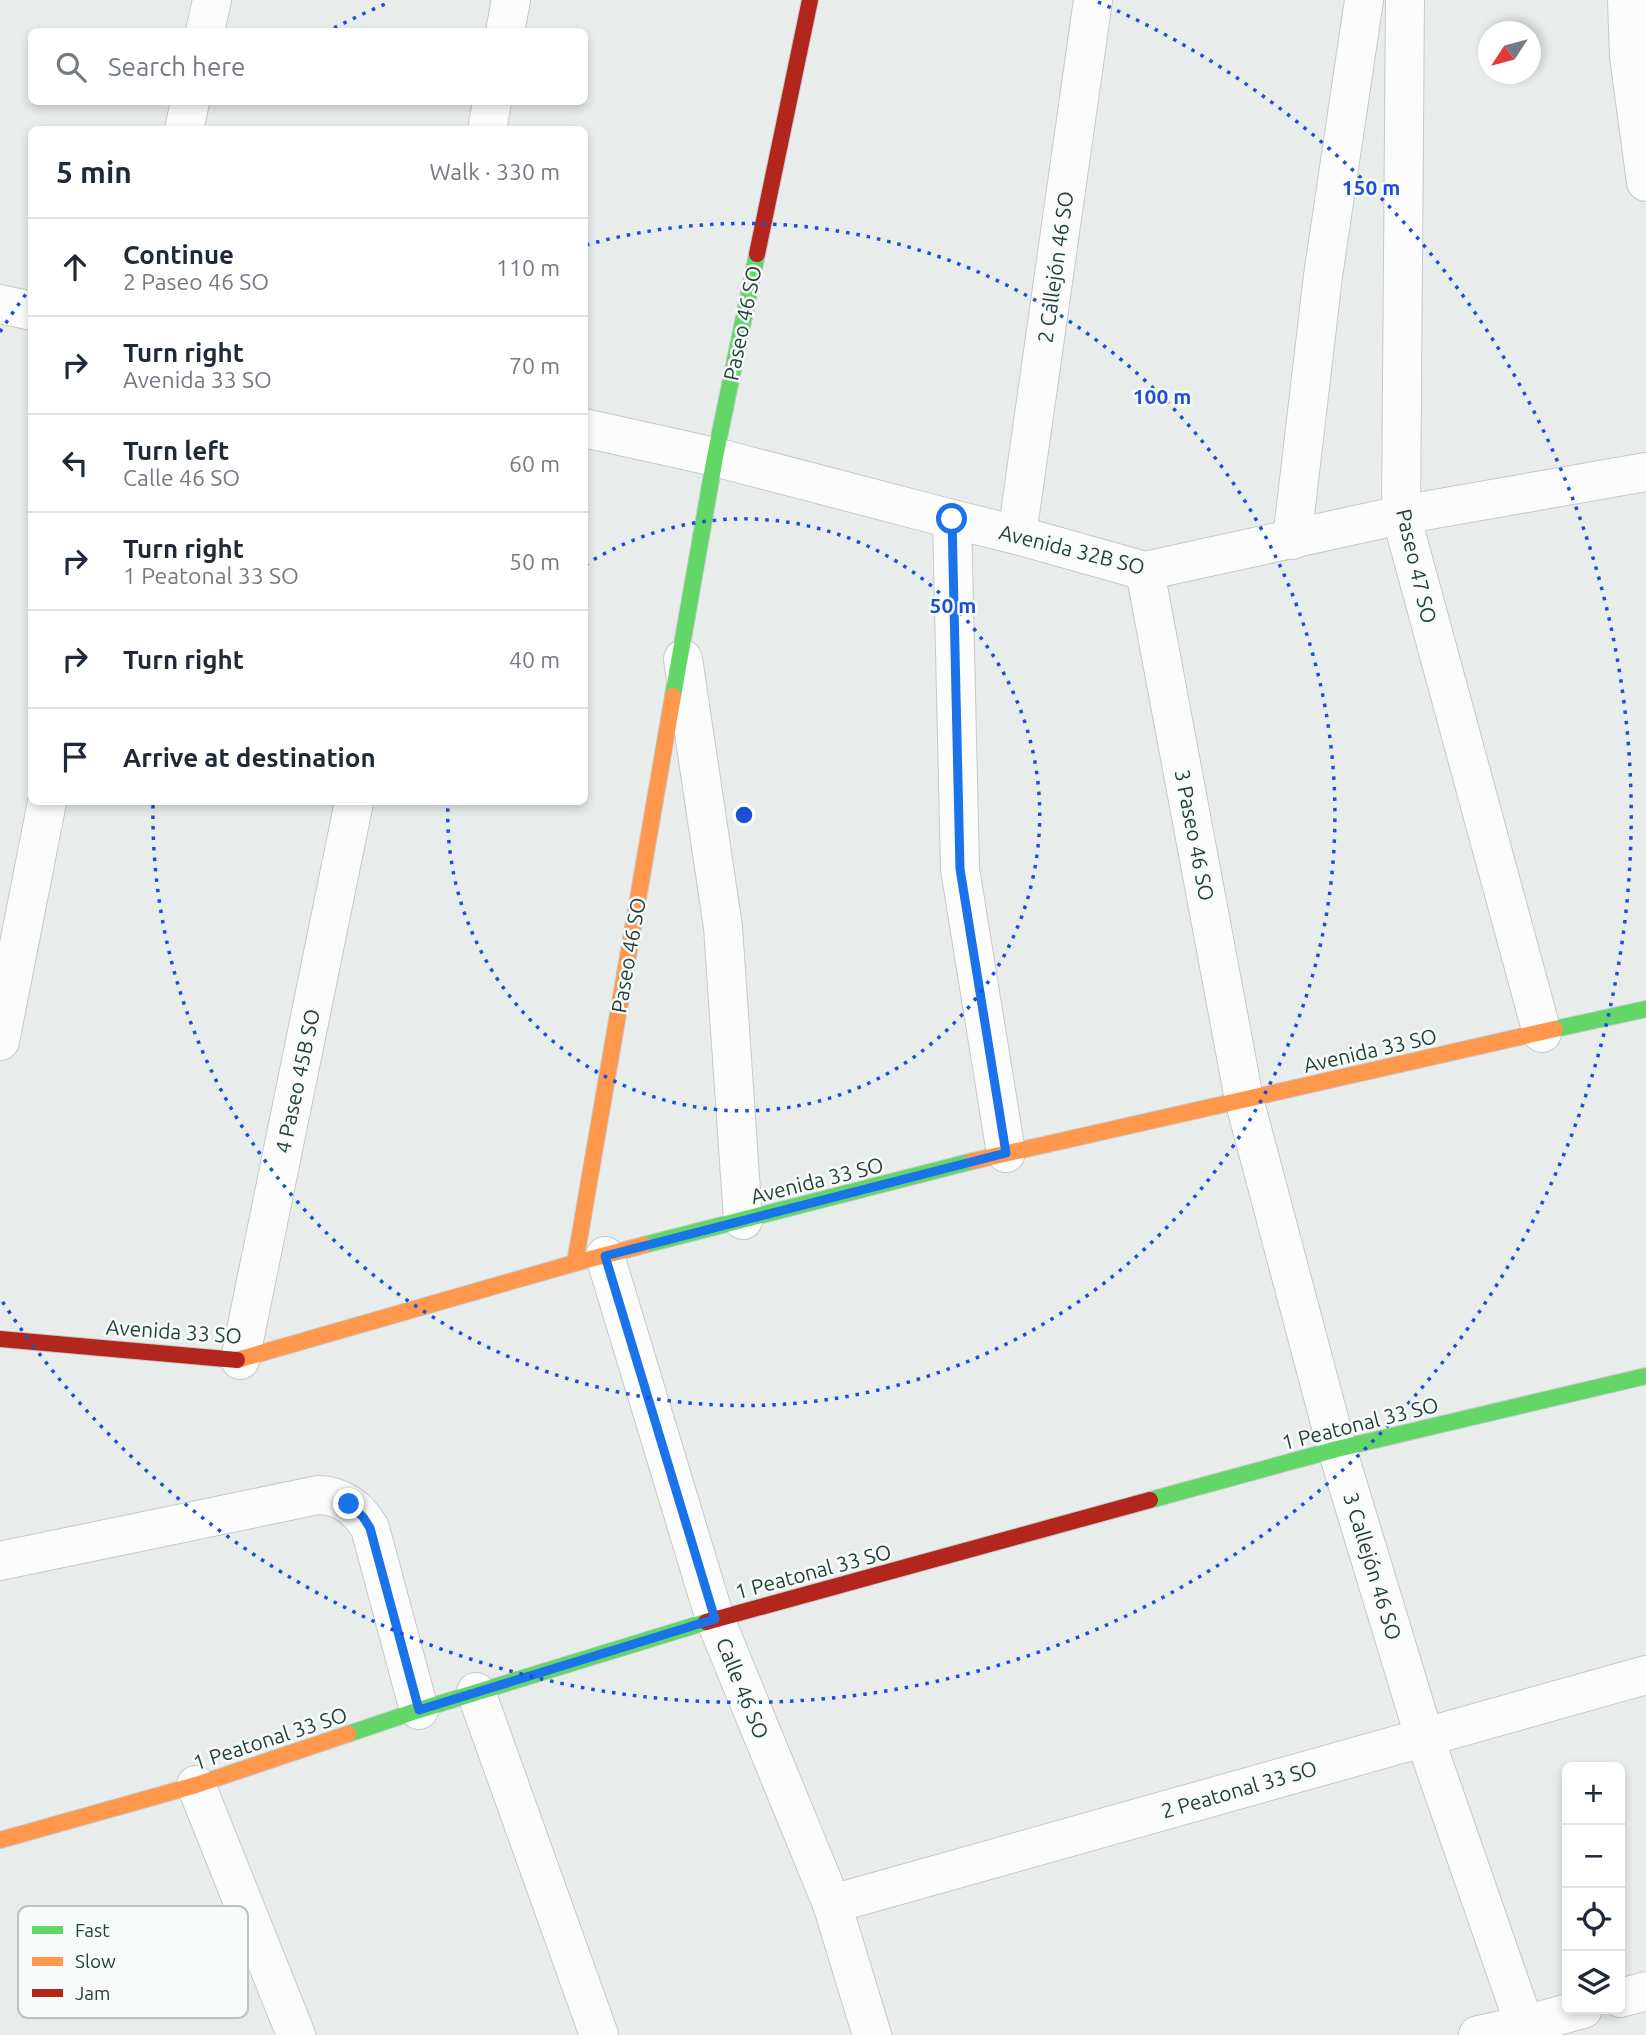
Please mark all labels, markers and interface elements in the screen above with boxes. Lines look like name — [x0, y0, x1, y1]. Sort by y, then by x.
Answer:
north arrow — [1478, 21, 1541, 84]
search box — [28, 28, 588, 105]
icon: search — [52, 48, 90, 86]
text: Search here — [108, 52, 245, 81]
text: 5 min — [56, 155, 132, 189]
text: Walk · 330 m — [429, 159, 560, 184]
text: 150 m — [1342, 175, 1400, 199]
street label: 2 Callejón 46 SO — [1032, 190, 1078, 344]
text: Continue — [123, 240, 234, 269]
icon: ahead — [56, 248, 94, 286]
text: 110 m — [496, 255, 560, 280]
street label: Paseo 46 SO — [718, 263, 766, 383]
text: 2 Paseo 46 SO — [123, 269, 269, 294]
text: Turn right — [123, 338, 244, 367]
icon: right — [56, 346, 94, 384]
text: 70 m — [509, 353, 560, 378]
text: Avenida 33 SO — [123, 367, 272, 392]
text: 100 m — [1133, 384, 1191, 408]
text: Turn left — [123, 436, 229, 465]
icon: left — [56, 444, 94, 482]
text: 60 m — [509, 451, 560, 476]
text: Calle 46 SO — [123, 465, 240, 490]
route start — [936, 503, 967, 534]
street label: Paseo 47 SO — [1392, 506, 1442, 626]
street label: Avenida 32B SO — [997, 519, 1147, 579]
text: Turn right — [123, 534, 244, 563]
icon: right — [56, 542, 94, 580]
text: 50 m — [509, 549, 560, 574]
text: 1 Peatonal 33 SO — [123, 563, 299, 588]
text: 50 m — [930, 593, 976, 617]
icon: right — [56, 640, 94, 678]
text: Turn right — [123, 645, 244, 674]
text: 40 m — [509, 647, 560, 672]
icon: arrive — [56, 738, 94, 776]
text: Arrive at destination — [123, 743, 376, 772]
street label: 3 Paseo 46 SO — [1170, 767, 1220, 903]
centre of rings — [732, 803, 756, 827]
street label: Paseo 46 SO — [606, 895, 650, 1015]
street label: 4 Paseo 45B SO — [270, 1007, 324, 1155]
street label: Avenida 33 SO — [1301, 1023, 1439, 1077]
street label: Avenida 33 SO — [748, 1152, 886, 1208]
street label: Avenida 33 SO — [105, 1314, 243, 1348]
street label: 1 Peatonal 33 SO — [1279, 1392, 1441, 1454]
route end — [333, 1488, 364, 1519]
street label: 3 Callejón 46 SO — [1339, 1489, 1407, 1643]
street label: 1 Peatonal 33 SO — [732, 1539, 894, 1603]
street label: Calle 46 SO — [712, 1634, 774, 1742]
street label: 1 Peatonal 33 SO — [190, 1702, 350, 1774]
street label: 2 Peatonal 33 SO — [1159, 1755, 1319, 1823]
map controls — [1562, 1762, 1625, 2014]
button: + — [1562, 1762, 1625, 1825]
button: − — [1562, 1825, 1625, 1888]
button: locate — [1562, 1888, 1625, 1951]
legend — [18, 1906, 248, 2018]
text: Fast — [75, 1919, 110, 1941]
text: Slow — [75, 1950, 116, 1972]
button: layers — [1562, 1951, 1625, 2014]
text: Jam — [75, 1982, 111, 2004]

